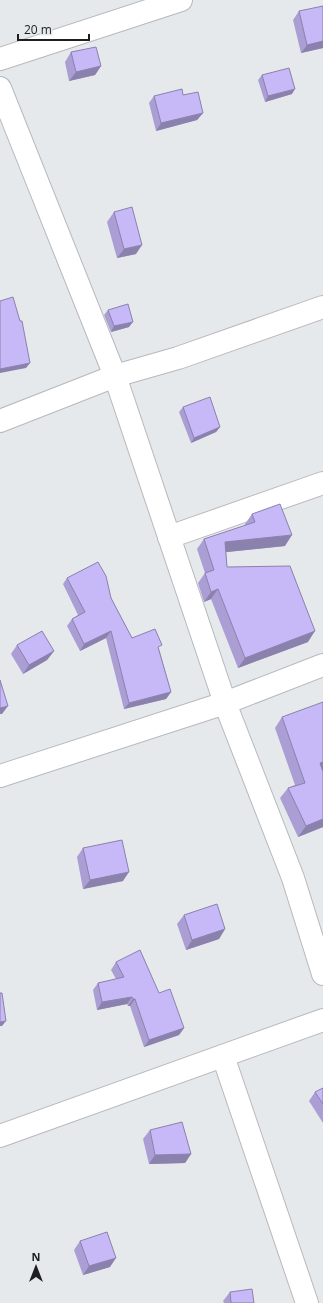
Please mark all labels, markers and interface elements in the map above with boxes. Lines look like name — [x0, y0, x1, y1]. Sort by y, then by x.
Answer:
scale bar — [18, 16, 89, 42]
text: 20 m — [24, 21, 52, 38]
north arrow — [16, 1247, 56, 1287]
text: N — [32, 1249, 40, 1264]

